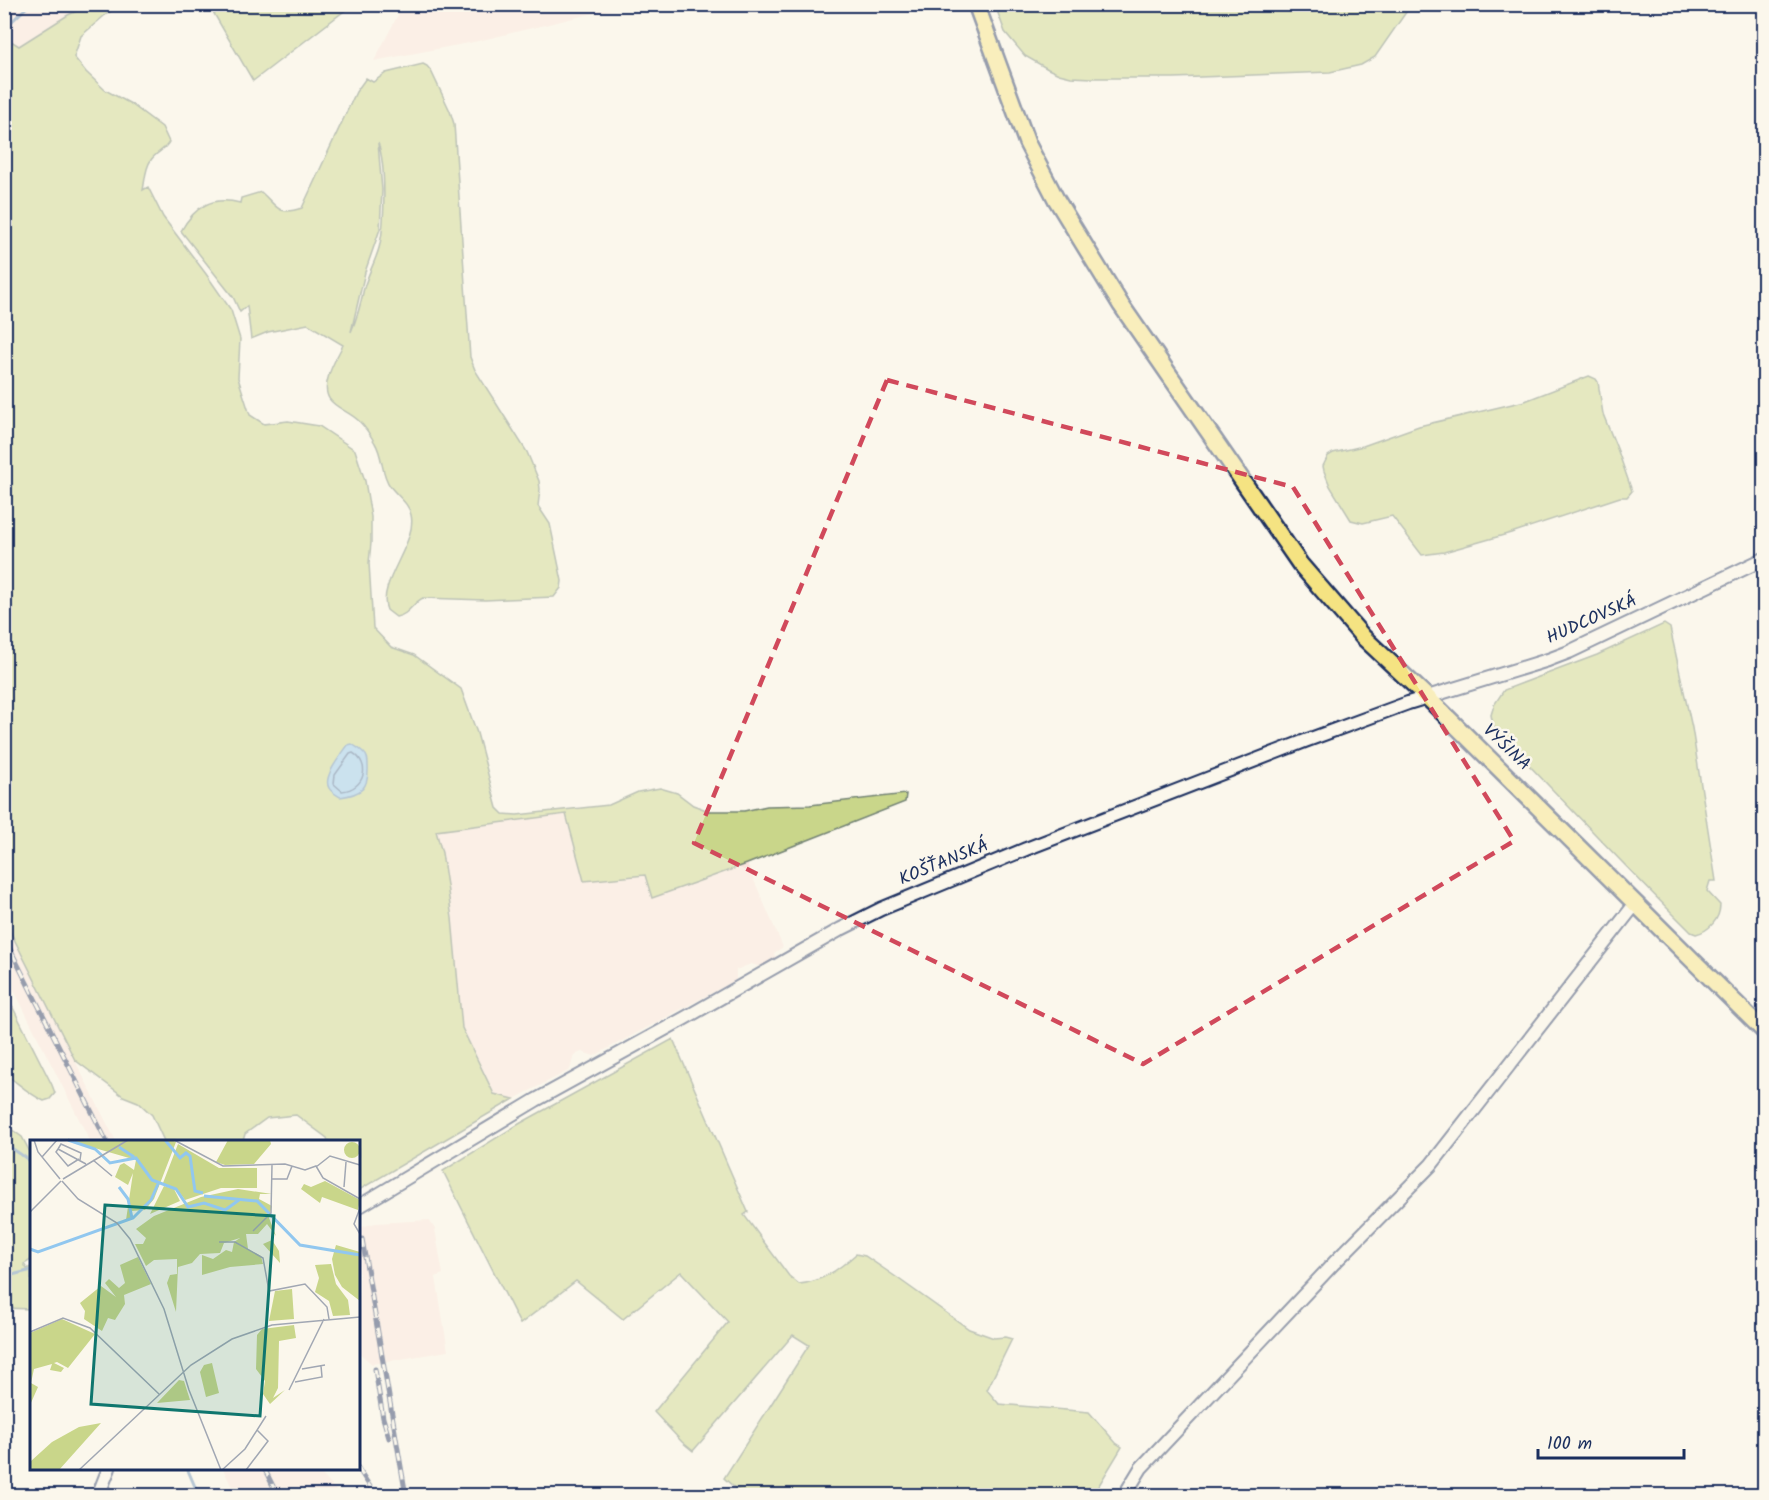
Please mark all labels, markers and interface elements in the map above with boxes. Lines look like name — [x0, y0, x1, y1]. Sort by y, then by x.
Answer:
street label: HUDCOVSKÁ — [1542, 587, 1642, 653]
street label: VÝŠINA — [1475, 717, 1537, 779]
street label: KOŠŤANSKÁ — [895, 832, 993, 894]
inset map — [30, 1140, 360, 1470]
scale bar — [1538, 1422, 1684, 1460]
text: 100 m — [1547, 1430, 1592, 1459]

